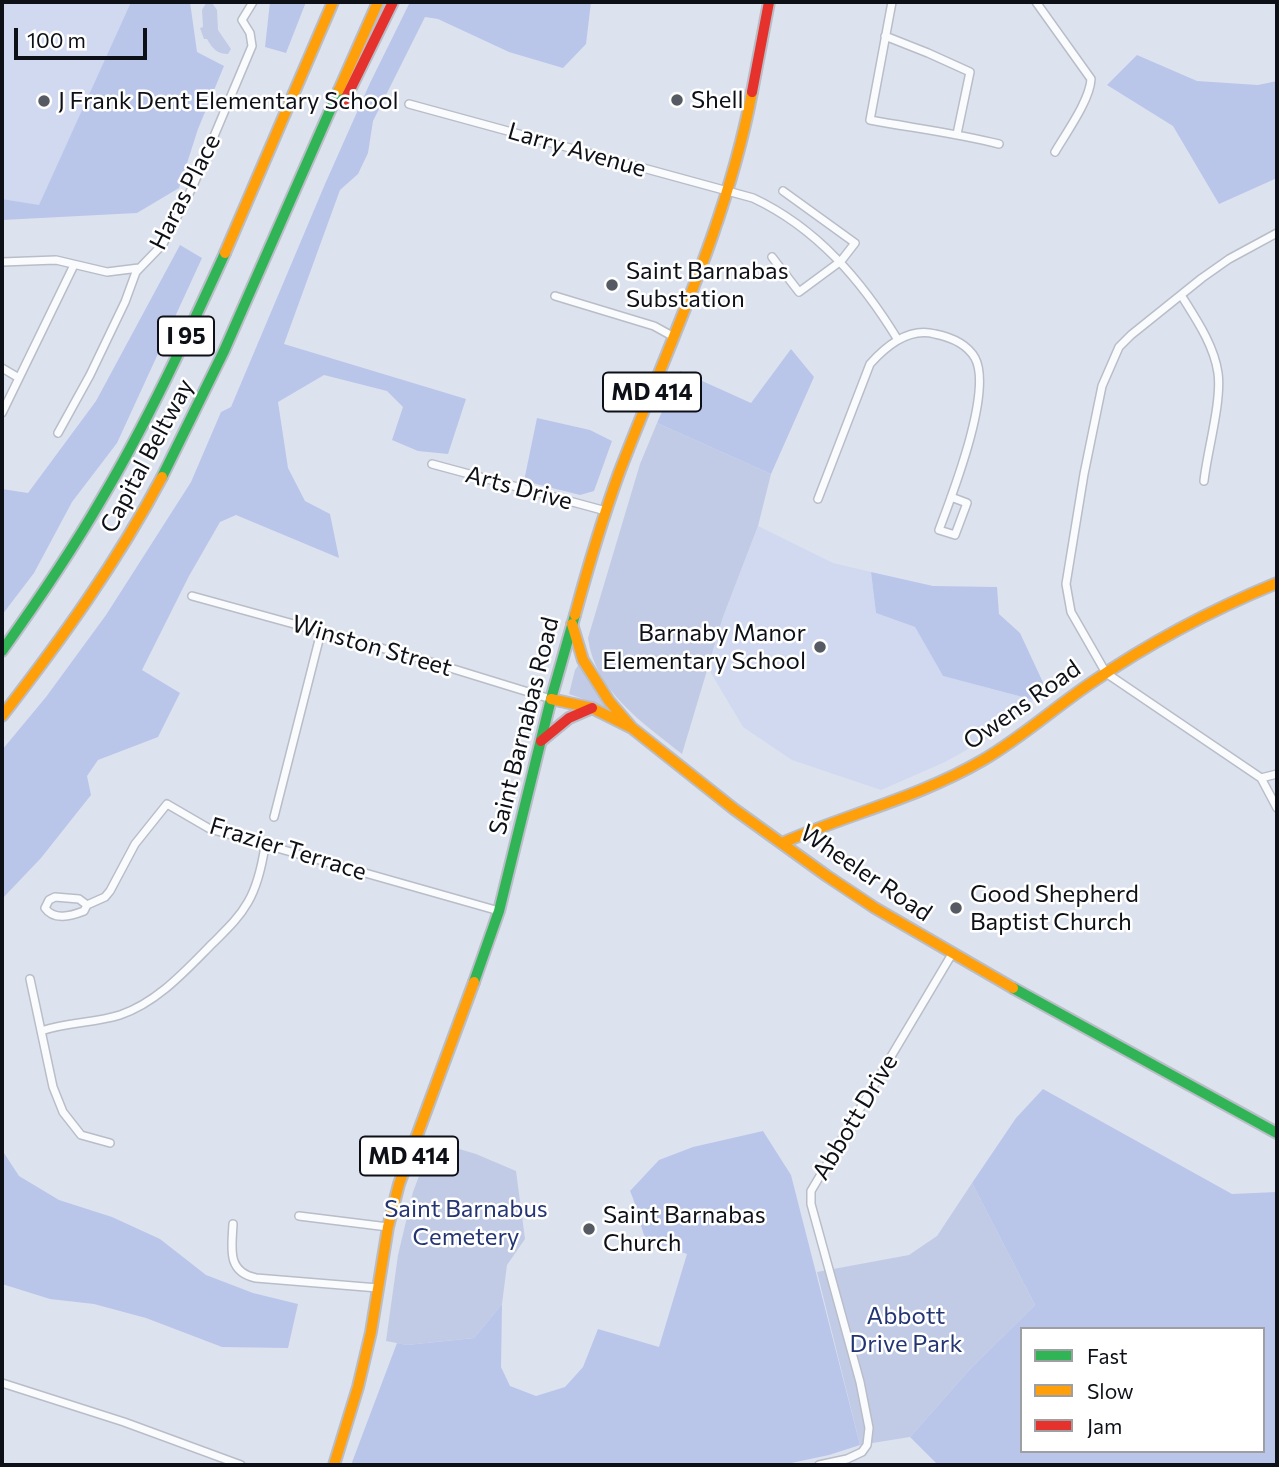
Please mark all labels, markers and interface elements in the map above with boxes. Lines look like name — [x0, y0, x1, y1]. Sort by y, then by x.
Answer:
scale bar — [18, 14, 150, 58]
text: 100 m — [27, 27, 86, 52]
place label: Shell — [691, 86, 744, 114]
place label: J Frank Dent Elementary School — [58, 87, 399, 115]
marker: Shell — [669, 92, 685, 108]
marker: J Frank Dent Elementary School — [36, 93, 52, 109]
street label: Larry Avenue — [505, 117, 649, 183]
street label: Haras Place — [144, 129, 226, 255]
place label: Saint Barnabas Substation — [626, 257, 789, 313]
marker: Saint Barnabas Substation — [604, 277, 620, 293]
road number: I 95 — [158, 316, 214, 356]
road number: MD 414 — [603, 372, 701, 412]
street label: Capital Beltway — [94, 374, 200, 538]
street label: Arts Drive — [462, 460, 576, 516]
street label: Winston Street — [289, 609, 455, 683]
street label: Saint Barnabas Road — [483, 614, 565, 838]
place label: Barnaby Manor Elementary School — [602, 619, 806, 675]
marker: Barnaby Manor Elementary School — [812, 639, 828, 655]
street label: Owens Road — [958, 654, 1086, 756]
street label: Frazier Terrace — [206, 811, 370, 887]
street label: Wheeler Road — [795, 818, 937, 928]
place label: Good Shepherd Baptist Church — [970, 880, 1139, 936]
marker: Good Shepherd Baptist Church — [948, 900, 964, 916]
street label: Abbott Drive — [806, 1049, 904, 1185]
road number: MD 414 — [360, 1136, 458, 1176]
park label: Saint Barnabus Cemetery — [384, 1195, 548, 1251]
place label: Saint Barnabas Church — [603, 1201, 766, 1257]
marker: Saint Barnabas Church — [581, 1221, 597, 1237]
park label: Abbott Drive Park — [850, 1302, 962, 1358]
legend — [1020, 1327, 1265, 1453]
text: Fast — [1087, 1343, 1128, 1368]
text: Slow — [1087, 1378, 1134, 1403]
text: Jam — [1087, 1413, 1122, 1438]

